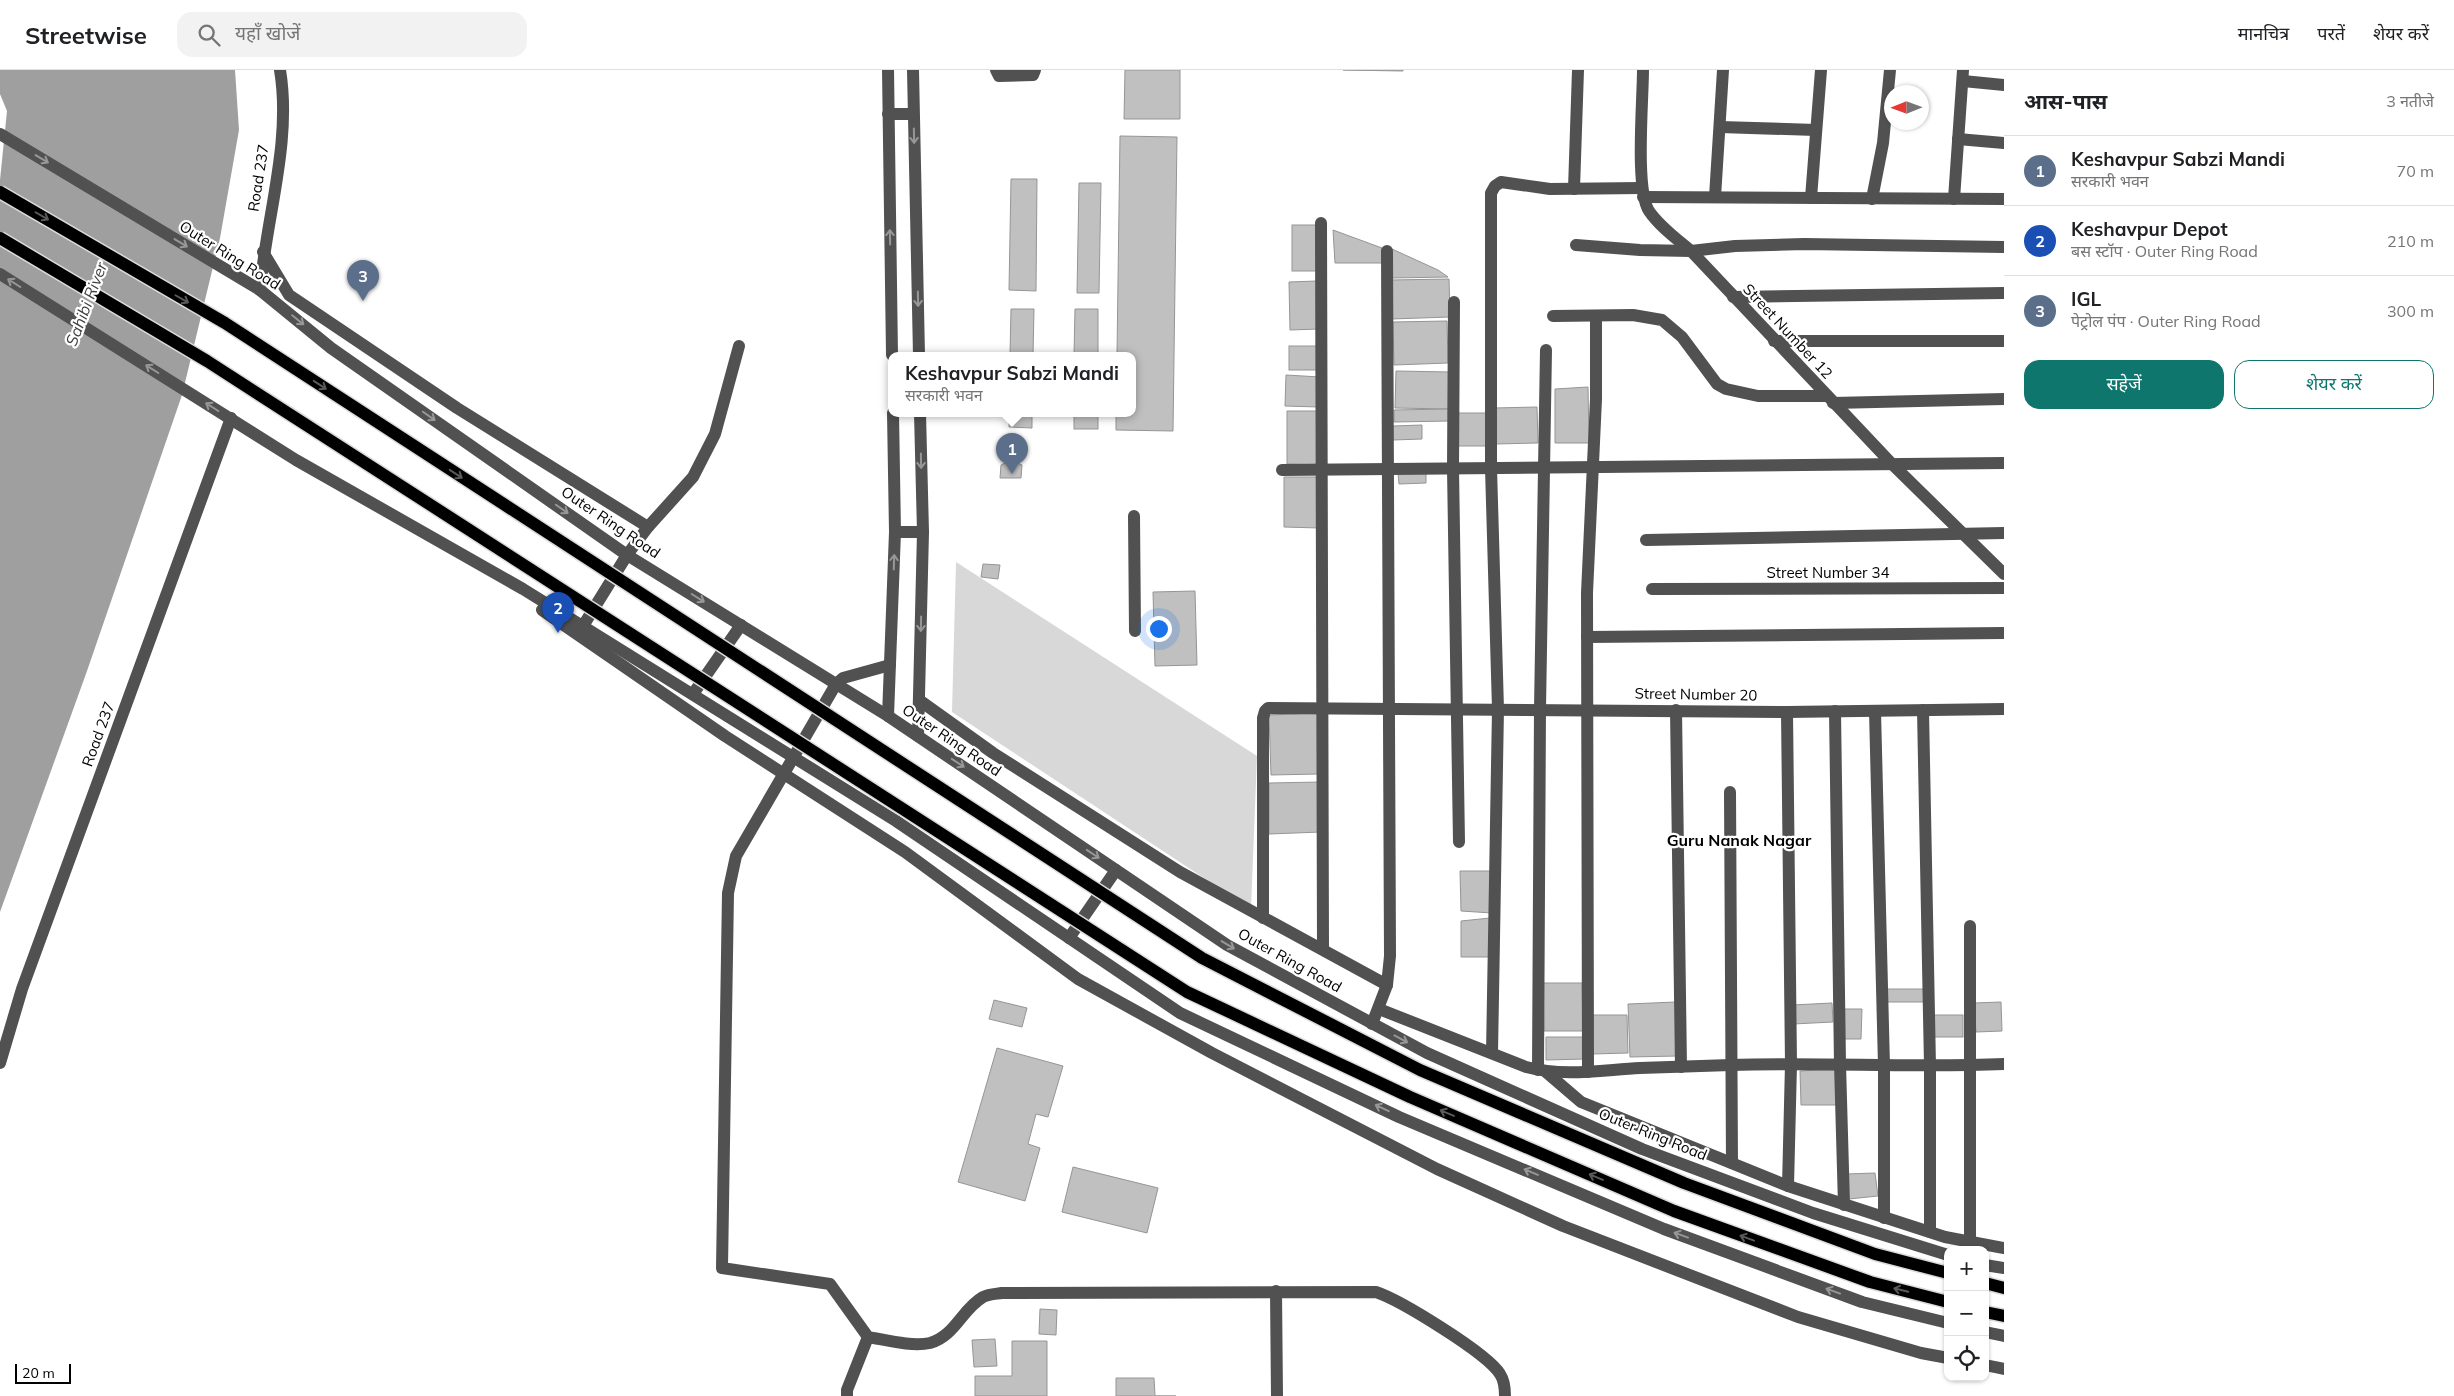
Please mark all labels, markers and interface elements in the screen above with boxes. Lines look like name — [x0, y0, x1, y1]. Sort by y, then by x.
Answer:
search box — [177, 12, 527, 57]
text: Streetwise — [25, 20, 147, 50]
icon: search — [195, 21, 223, 49]
text: यहाँ खोजें — [235, 21, 300, 45]
text: मानचित्र — [2238, 22, 2289, 45]
text: परतें — [2317, 22, 2345, 45]
text: शेयर करें — [2373, 22, 2429, 45]
north arrow — [1884, 85, 1929, 130]
text: आस-पास — [2024, 88, 2107, 114]
text: 3 नतीजे — [2386, 91, 2434, 111]
one-way arrow — [909, 128, 919, 144]
street label: Road 237 — [243, 143, 273, 213]
text: Keshavpur Sabzi Mandi — [2071, 147, 2285, 171]
one-way arrow — [34, 154, 48, 164]
text: 1 — [2035, 161, 2045, 181]
text: 70 m — [2397, 161, 2434, 181]
text: सरकारी भवन — [2071, 171, 2149, 191]
one-way arrow — [35, 212, 49, 222]
street label: Outer Ring Road — [176, 216, 284, 294]
text: Keshavpur Depot — [2071, 217, 2228, 241]
one-way arrow — [885, 229, 895, 245]
text: 2 — [2035, 231, 2045, 251]
text: 210 m — [2387, 231, 2434, 251]
one-way arrow — [173, 238, 187, 248]
text: बस स्टॉप · Outer Ring Road — [2071, 241, 2258, 261]
water label: Sahibi River — [61, 258, 112, 349]
pin: 3 — [347, 260, 379, 301]
one-way arrow — [7, 277, 21, 287]
street label: Street Number 12 — [1739, 280, 1837, 382]
text: IGL — [2071, 287, 2101, 311]
one-way arrow — [913, 290, 922, 306]
one-way arrow — [175, 294, 189, 304]
text: 3 — [2035, 301, 2045, 321]
text: 300 m — [2387, 301, 2434, 321]
text: पेट्रोल पंप · Outer Ring Road — [2071, 311, 2261, 331]
one-way arrow — [291, 315, 304, 326]
popup — [888, 352, 1136, 417]
button: सहेजें — [2024, 360, 2224, 409]
button: शेयर करें — [2234, 360, 2434, 409]
text: Keshavpur Sabzi Mandi — [905, 361, 1119, 385]
one-way arrow — [145, 364, 159, 374]
one-way arrow — [312, 380, 326, 390]
text: सरकारी भवन — [905, 385, 983, 405]
one-way arrow — [205, 401, 219, 412]
one-way arrow — [422, 411, 436, 421]
pin: 1 — [996, 433, 1028, 474]
one-way arrow — [917, 453, 926, 469]
one-way arrow — [449, 468, 463, 479]
street label: Outer Ring Road — [558, 482, 664, 562]
one-way arrow — [555, 504, 569, 514]
one-way arrow — [889, 555, 898, 571]
street label: Street Number 34 — [1767, 563, 1889, 582]
pin: 2 — [542, 592, 574, 633]
one-way arrow — [690, 594, 704, 604]
one-way arrow — [916, 616, 925, 632]
your location — [1146, 616, 1172, 642]
street label: Street Number 20 — [1634, 683, 1758, 705]
street label: Road 237 — [77, 699, 119, 769]
street label: Outer Ring Road — [899, 700, 1005, 780]
one-way arrow — [951, 758, 965, 769]
district label: Guru Nanak Nagar — [1667, 830, 1812, 850]
one-way arrow — [1086, 849, 1100, 859]
street label: Outer Ring Road — [1235, 924, 1345, 996]
one-way arrow — [1220, 940, 1234, 950]
one-way arrow — [1393, 1035, 1408, 1044]
one-way arrow — [1375, 1103, 1390, 1112]
street label: Outer Ring Road — [1596, 1104, 1710, 1164]
one-way arrow — [1440, 1107, 1455, 1117]
one-way arrow — [1524, 1167, 1539, 1177]
one-way arrow — [1589, 1172, 1604, 1182]
one-way arrow — [1674, 1230, 1689, 1239]
one-way arrow — [1740, 1233, 1755, 1242]
map controls — [1944, 1246, 1989, 1381]
button: + — [1944, 1246, 1989, 1291]
one-way arrow — [1893, 1285, 1909, 1294]
one-way arrow — [1826, 1286, 1842, 1295]
button: − — [1944, 1291, 1989, 1336]
button: locate — [1944, 1336, 1989, 1381]
scale bar — [15, 1361, 71, 1384]
text: 20 m — [22, 1364, 55, 1382]

